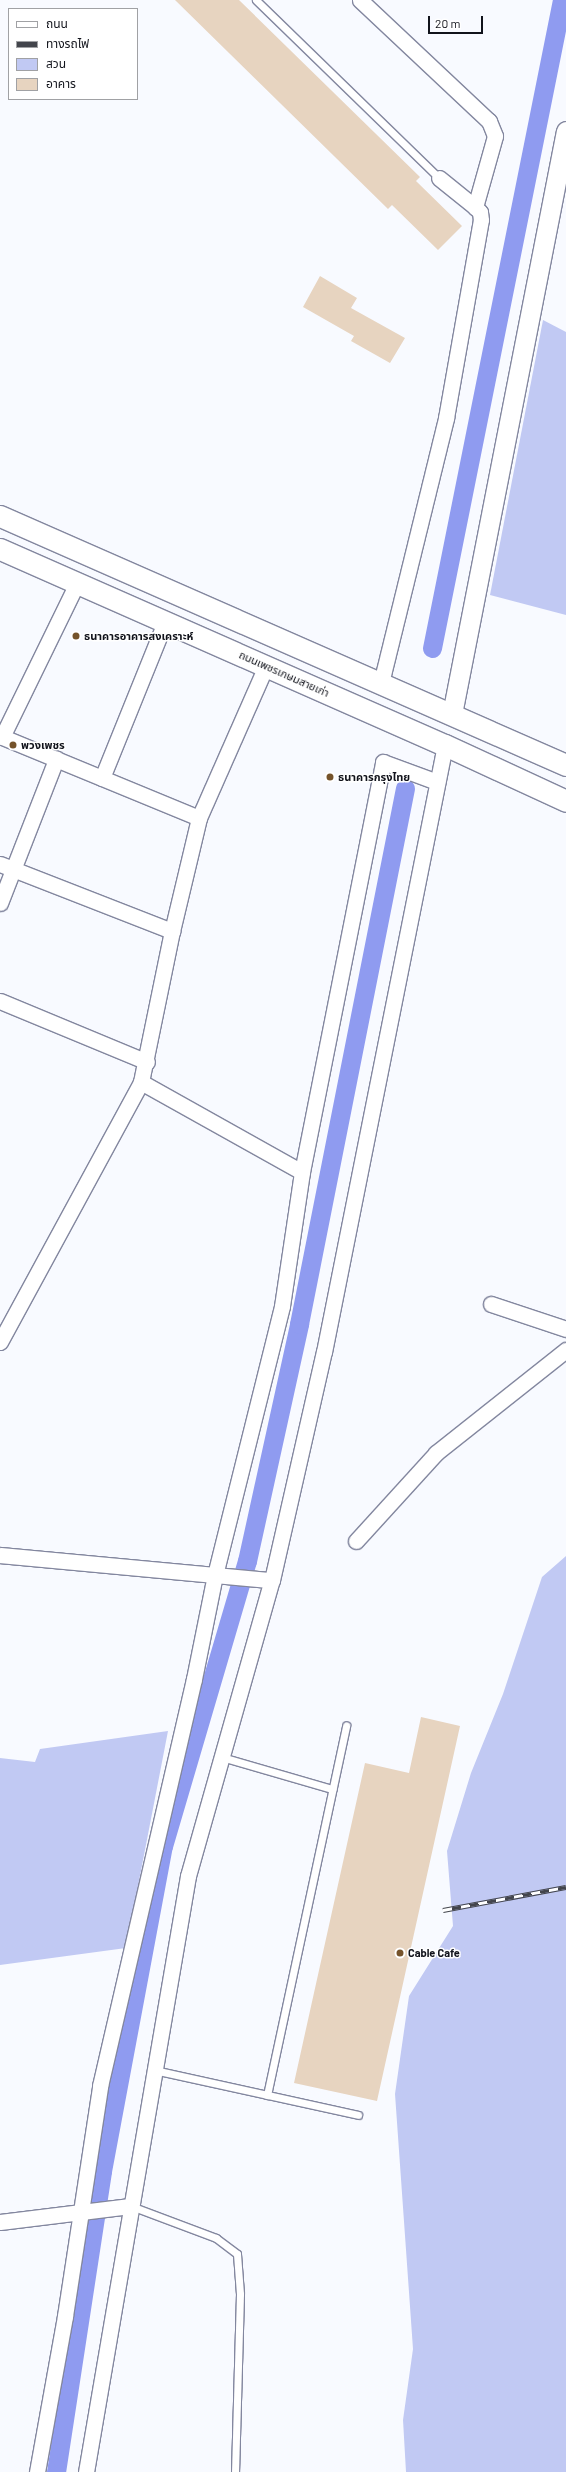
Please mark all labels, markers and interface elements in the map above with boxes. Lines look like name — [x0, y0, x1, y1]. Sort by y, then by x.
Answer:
legend — [8, 8, 138, 100]
scale bar — [430, 8, 485, 34]
text: ถนน — [46, 16, 68, 30]
text: 20 m — [435, 16, 461, 30]
text: ทางรถไฟ — [46, 36, 89, 50]
text: สวน — [46, 56, 66, 70]
text: อาคาร — [46, 76, 76, 90]
place label: ธนาคารอาคารสงเคราะห์ — [84, 629, 193, 643]
marker: ธนาคารอาคารสงเคราะห์ — [71, 631, 81, 641]
street label: ถนนเพชรเกษมสายเก่า — [237, 648, 331, 700]
place label: พวงเพชร — [21, 738, 65, 752]
marker: พวงเพชร — [8, 740, 18, 750]
place label: ธนาคารกรุงไทย — [338, 770, 410, 784]
marker: ธนาคารกรุงไทย — [325, 772, 335, 782]
place label: Cable Cafe — [408, 1946, 460, 1960]
marker: Cable Cafe — [395, 1948, 405, 1958]

